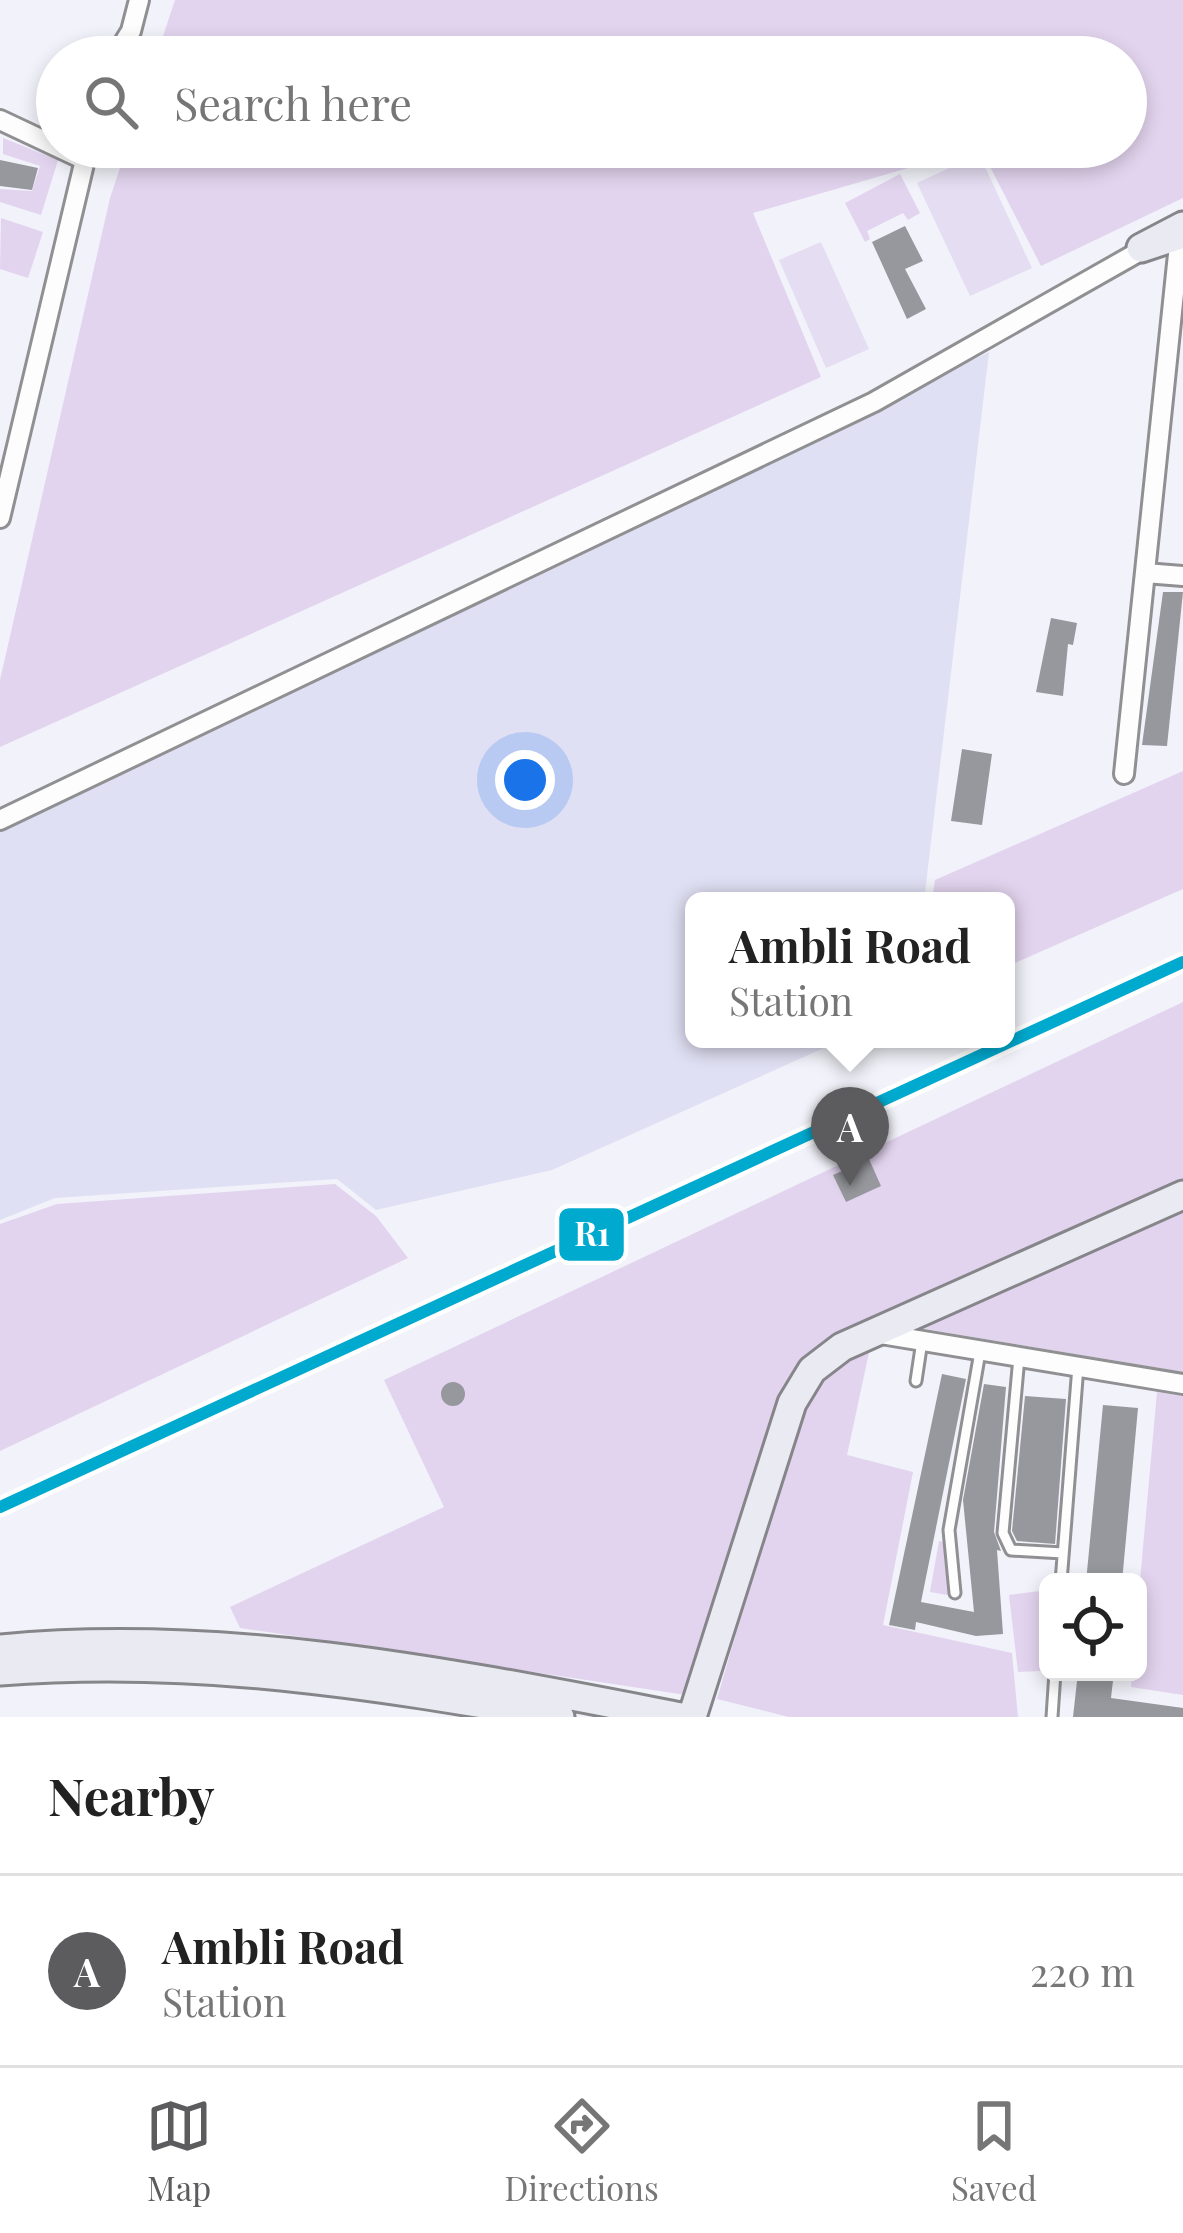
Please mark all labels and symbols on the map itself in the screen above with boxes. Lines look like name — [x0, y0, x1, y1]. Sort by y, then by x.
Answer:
your location — [495, 750, 555, 810]
pin: A — [811, 1087, 889, 1186]
line badge: R1 — [557, 1206, 626, 1263]
text: R1 — [574, 1210, 610, 1254]

